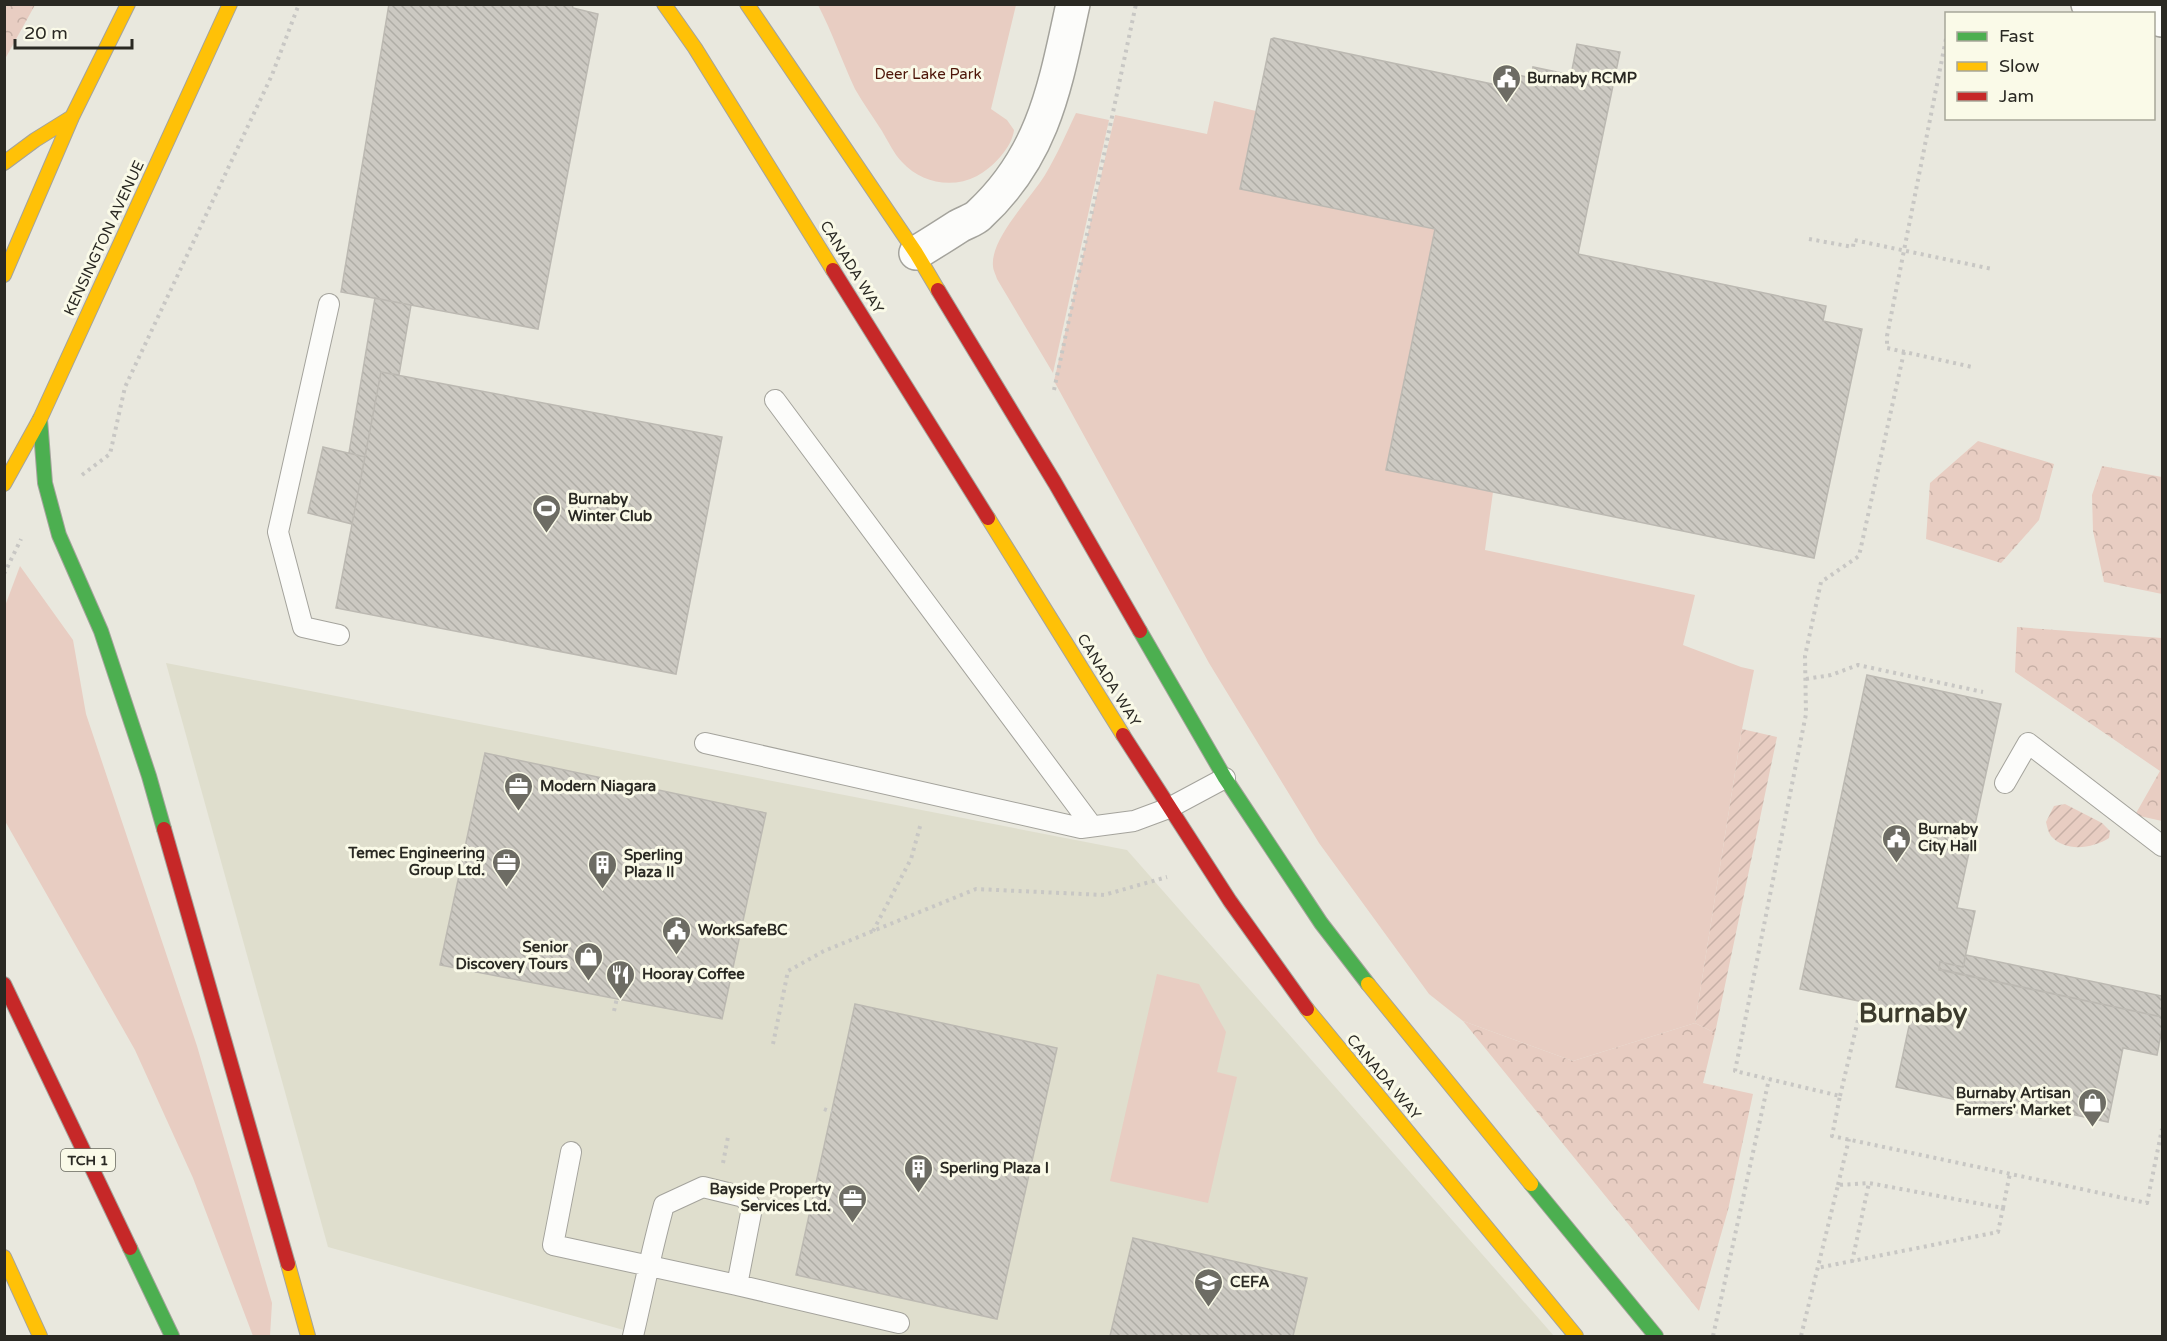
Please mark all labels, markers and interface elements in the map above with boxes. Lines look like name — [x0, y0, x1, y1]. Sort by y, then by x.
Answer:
scale bar — [15, 12, 132, 50]
legend — [1945, 12, 2155, 120]
text: 20 m — [24, 22, 68, 44]
text: Fast — [1999, 25, 2034, 47]
text: Slow — [1999, 55, 2040, 77]
public building icon: Burnaby RCMP — [1490, 62, 1522, 104]
park label: Deer Lake Park — [874, 65, 982, 83]
place label: Burnaby RCMP — [1527, 69, 1637, 88]
text: Jam — [1999, 85, 2034, 107]
street label: KENSINGTON AVENUE — [60, 158, 148, 318]
street label: CANADA WAY — [816, 217, 888, 317]
place label: Burnaby Winter Club — [568, 490, 653, 525]
sports icon: Burnaby Winter Club — [531, 492, 563, 534]
street label: CANADA WAY — [1073, 630, 1145, 730]
office icon: Modern Niagara — [503, 770, 535, 812]
place label: Modern Niagara — [540, 777, 656, 796]
place label: Burnaby City Hall — [1918, 820, 1978, 856]
public building icon: Burnaby City Hall — [1881, 822, 1913, 864]
place label: Temec Engineering Group Ltd. — [347, 844, 485, 880]
office icon: Temec Engineering Group Ltd. — [490, 846, 522, 888]
place label: Sperling Plaza II — [624, 846, 683, 881]
building icon: Sperling Plaza II — [587, 848, 619, 890]
public building icon: WorkSafeBC — [661, 914, 693, 956]
place label: WorkSafeBC — [698, 921, 788, 939]
place label: Senior Discovery Tours — [456, 938, 568, 974]
shop icon: Senior Discovery Tours — [573, 940, 605, 982]
restaurant icon: Hooray Coffee — [605, 958, 637, 1000]
place label: Hooray Coffee — [642, 965, 745, 984]
district label: Burnaby — [1859, 997, 1968, 1030]
street label: CANADA WAY — [1343, 1031, 1425, 1124]
place label: Burnaby Artisan Farmers' Market — [1955, 1084, 2071, 1119]
shop icon: Burnaby Artisan Farmers' Market — [2076, 1086, 2108, 1128]
road number: TCH 1 — [61, 1149, 115, 1171]
building icon: Sperling Plaza I — [903, 1152, 935, 1194]
place label: Sperling Plaza I — [940, 1159, 1049, 1178]
place label: Bayside Property Services Ltd. — [709, 1180, 831, 1215]
office icon: Bayside Property Services Ltd. — [836, 1182, 868, 1224]
school or university icon: CEFA — [1193, 1266, 1225, 1308]
place label: CEFA — [1230, 1273, 1270, 1291]

